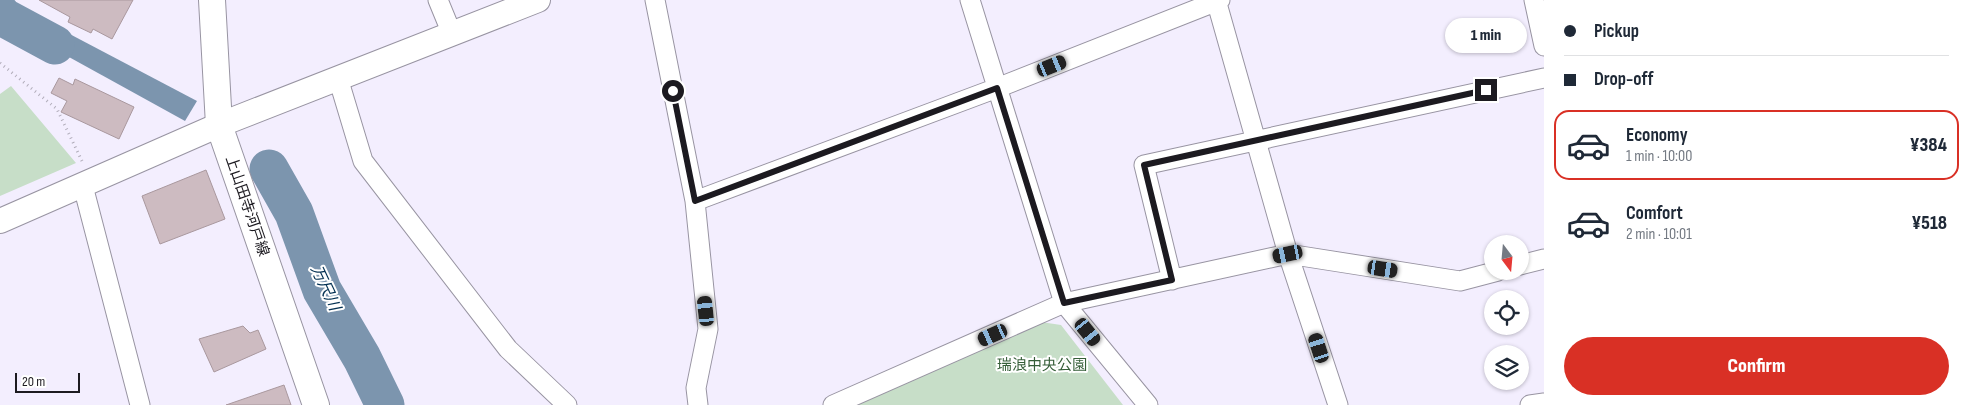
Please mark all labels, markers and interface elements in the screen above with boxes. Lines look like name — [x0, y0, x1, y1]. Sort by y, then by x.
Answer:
callout: 1 min — [1445, 18, 1527, 52]
text: Pickup — [1594, 20, 1639, 43]
text: 1 min — [1471, 26, 1501, 45]
car — [1035, 53, 1068, 79]
text: Drop-off — [1594, 68, 1654, 91]
route end — [1475, 79, 1497, 101]
route start — [662, 80, 684, 102]
icon: car — [1566, 123, 1611, 168]
text: Economy — [1626, 124, 1688, 147]
text: ¥384 — [1910, 134, 1947, 157]
text: 1 min · 10:00 — [1626, 147, 1692, 166]
street label: 上山田寺河戸線 — [221, 153, 273, 259]
icon: car — [1566, 201, 1611, 246]
text: Comfort — [1626, 202, 1683, 225]
text: ¥518 — [1911, 212, 1947, 235]
text: 2 min · 10:01 — [1626, 225, 1692, 244]
north arrow — [1484, 235, 1529, 280]
map controls — [1484, 235, 1529, 390]
car — [1271, 244, 1304, 264]
car — [1367, 259, 1398, 279]
water label: 万尺川 — [306, 262, 345, 316]
button: locate — [1484, 290, 1529, 335]
car — [696, 295, 715, 327]
car — [1072, 316, 1103, 348]
car — [976, 322, 1009, 348]
car — [1307, 331, 1330, 365]
button: Confirm — [1564, 337, 1949, 395]
button: layers — [1484, 345, 1529, 390]
park label: 瑞浪中央公園 — [997, 356, 1087, 375]
scale bar — [15, 370, 80, 393]
text: 20 m — [22, 373, 45, 390]

